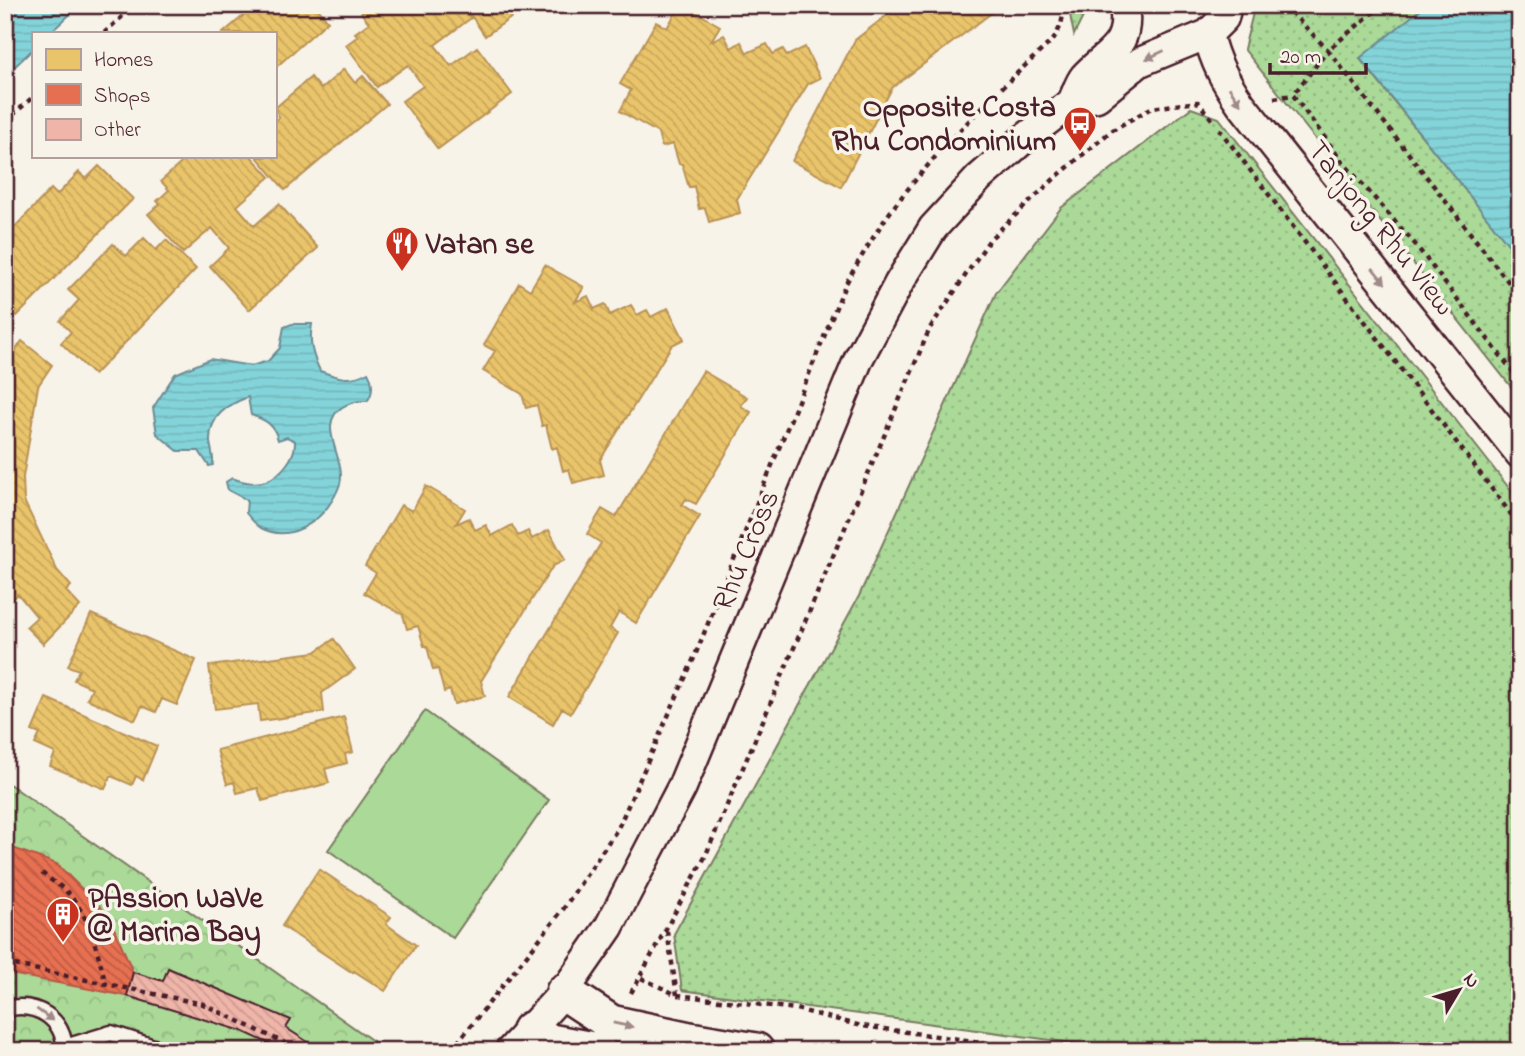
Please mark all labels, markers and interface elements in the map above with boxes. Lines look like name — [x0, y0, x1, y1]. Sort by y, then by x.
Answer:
legend — [32, 32, 276, 158]
scale bar — [1270, 32, 1366, 76]
text: 20 m — [1280, 43, 1321, 73]
text: Homes — [94, 46, 154, 76]
one-way arrow — [1145, 49, 1165, 61]
text: Shops — [94, 82, 151, 112]
place label: Opposite Costa Rhu Condominium — [832, 87, 1056, 165]
one-way arrow — [1228, 87, 1242, 105]
bus stop icon: Opposite Costa Rhu Condominium — [1061, 104, 1099, 153]
text: Other — [94, 116, 141, 146]
street label: Tanjong Rhu View — [1295, 131, 1464, 326]
restaurant icon: Vatan se — [383, 224, 421, 273]
place label: Vatan se — [425, 224, 535, 268]
one-way arrow — [1371, 267, 1386, 285]
street label: Rhu Cross — [703, 484, 793, 618]
place label: PAssion WaVe @ Marina Bay — [88, 878, 264, 956]
building icon: PAssion WaVe @ Marina Bay — [44, 895, 82, 944]
north arrow — [1424, 954, 1494, 1024]
text: N — [1456, 968, 1485, 995]
one-way arrow — [36, 1008, 55, 1022]
one-way arrow — [612, 1020, 634, 1031]

